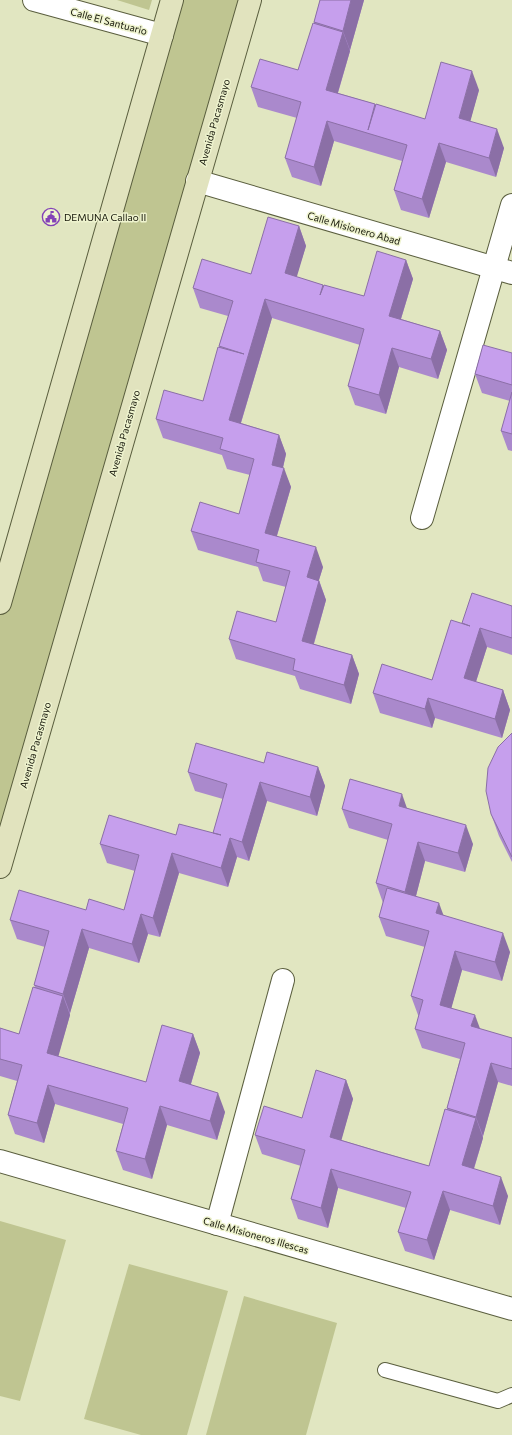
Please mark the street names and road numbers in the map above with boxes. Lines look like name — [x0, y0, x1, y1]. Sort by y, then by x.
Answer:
street label: Calle El Santuario — [69, 5, 149, 37]
street label: Avenida Pacasmayo — [196, 78, 232, 166]
street label: Calle Misionero Abad — [306, 209, 402, 247]
street label: Avenida Pacasmayo — [106, 389, 142, 477]
street label: Avenida Pacasmayo — [17, 701, 53, 789]
street label: Calle Misioneros Illescas — [202, 1214, 311, 1256]

